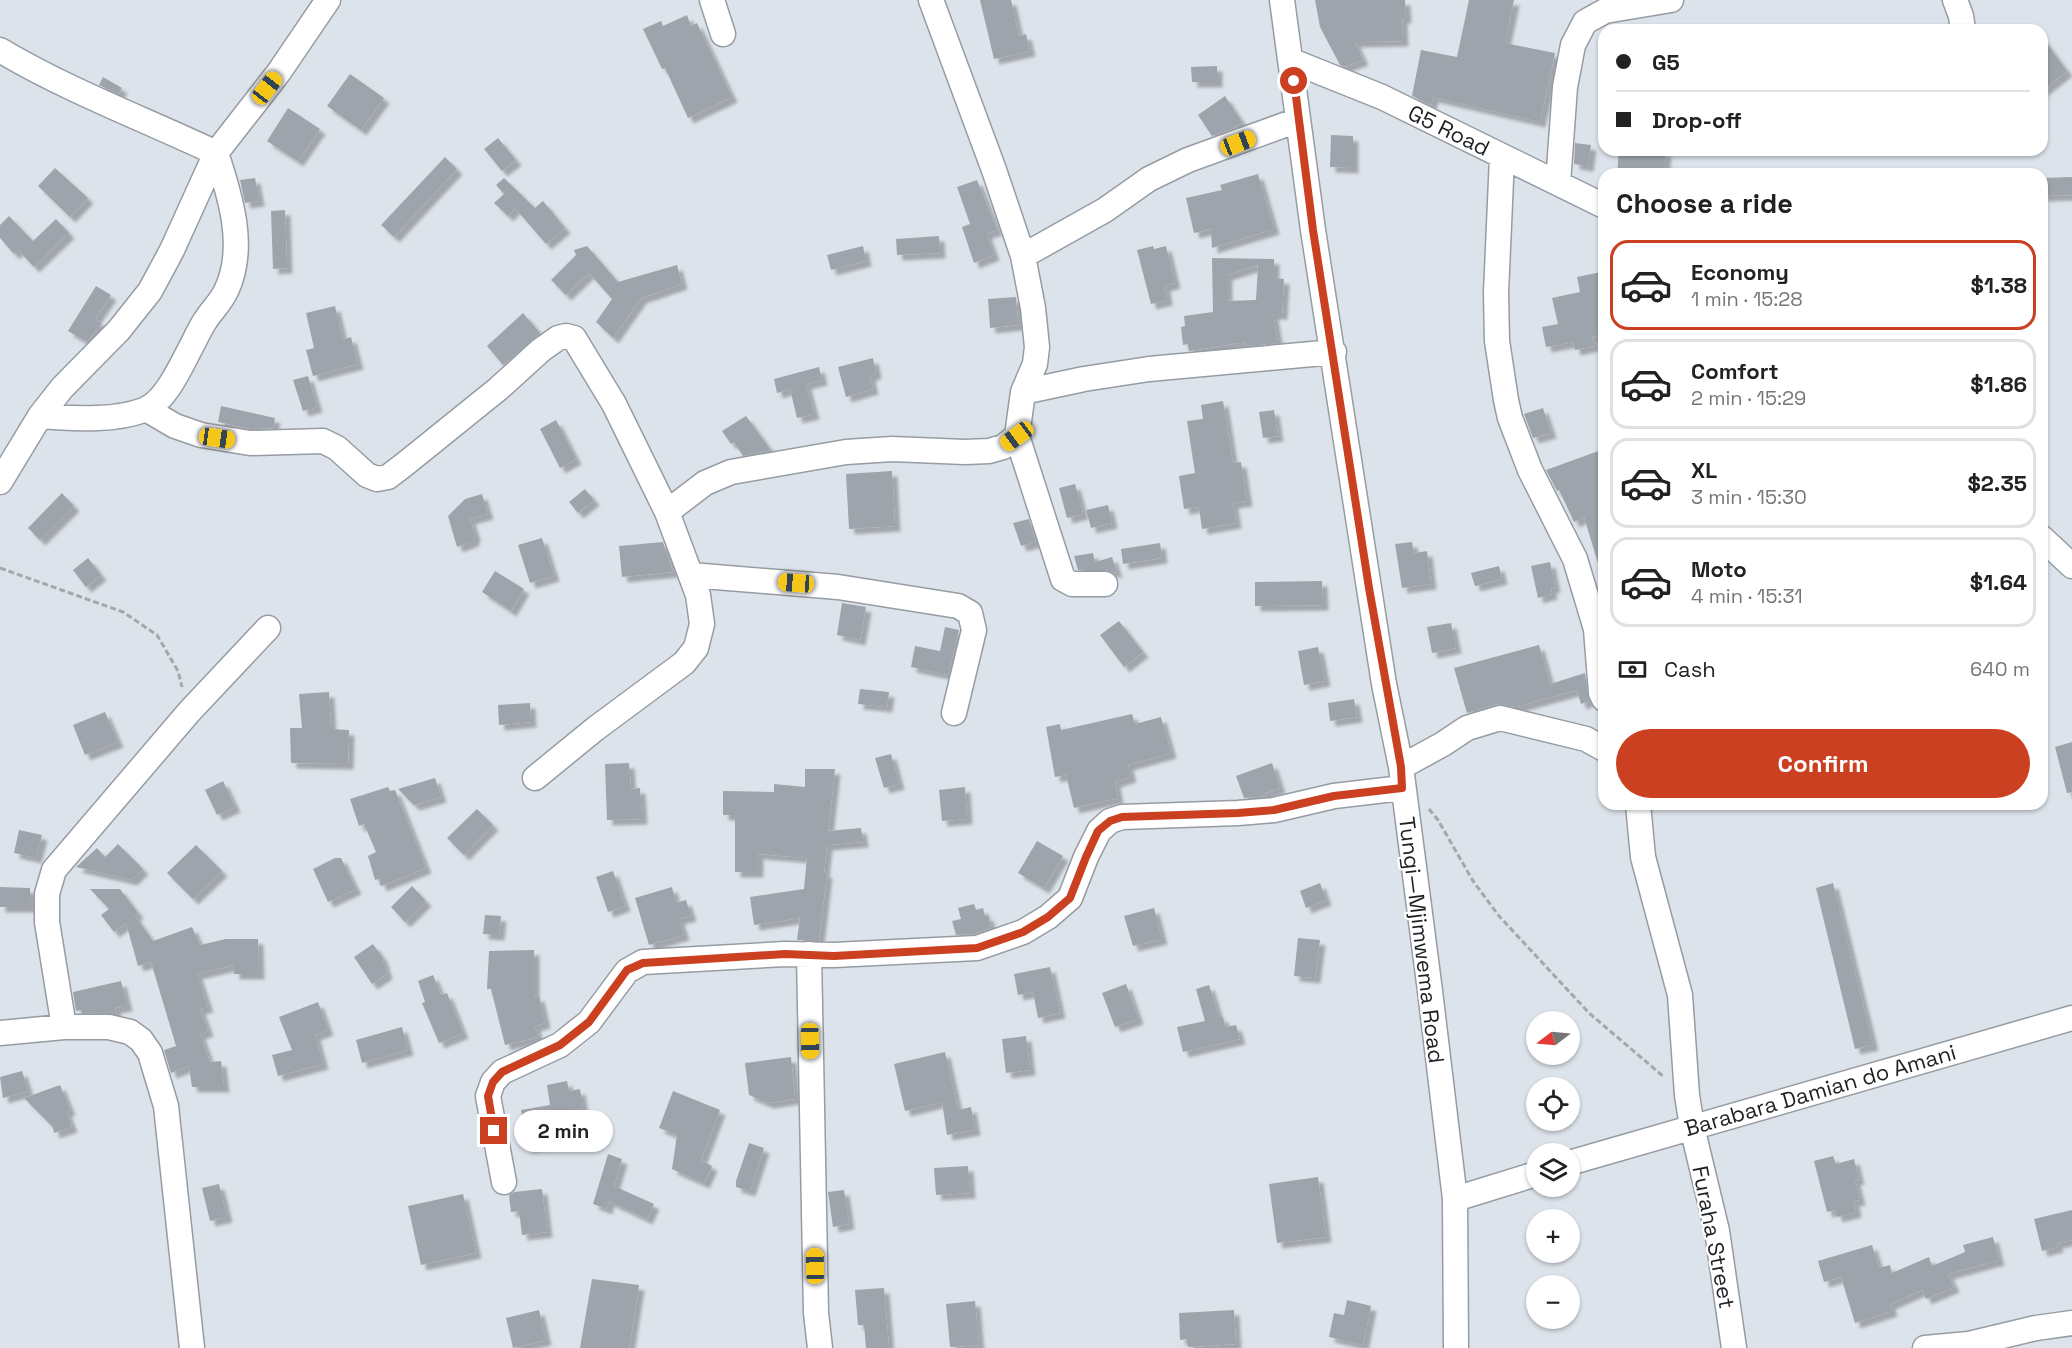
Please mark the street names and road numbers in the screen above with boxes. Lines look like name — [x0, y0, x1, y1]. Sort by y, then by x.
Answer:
street label: G5 Road — [1404, 98, 1494, 162]
street label: Tungi—Mjimwema Road — [1393, 815, 1451, 1065]
street label: Barabara Damian do Amani — [1681, 1038, 1959, 1142]
street label: Furaha Street — [1686, 1163, 1742, 1311]

